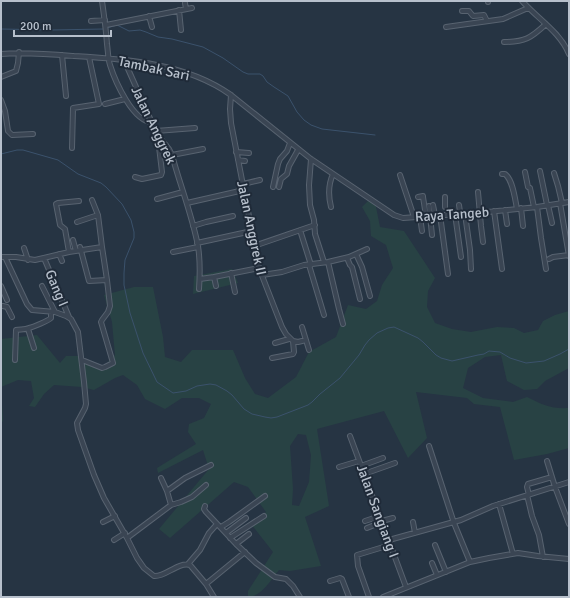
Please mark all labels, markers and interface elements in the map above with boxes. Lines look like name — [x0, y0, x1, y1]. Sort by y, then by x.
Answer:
scale bar — [14, 12, 111, 38]
text: 200 m — [20, 19, 52, 34]
street label: Tambak Sari — [117, 53, 191, 84]
street label: Jalan Anggrek — [127, 83, 180, 167]
street label: Jalan Anggrek II — [233, 179, 270, 277]
street label: Raya Tangeb — [414, 203, 490, 226]
street label: Gang I — [41, 267, 72, 309]
street label: Jalan Sangiang I — [353, 462, 402, 560]

